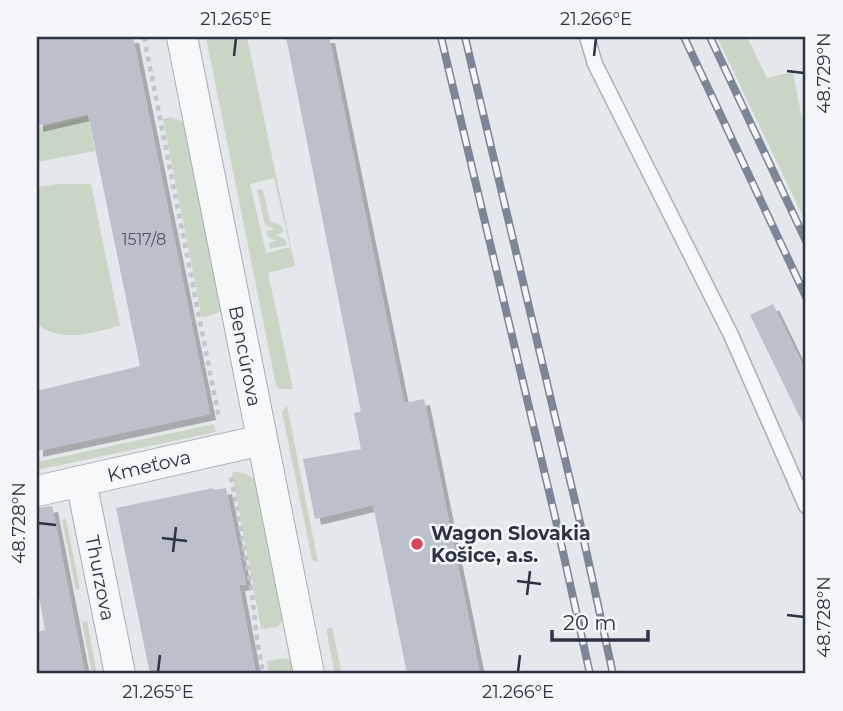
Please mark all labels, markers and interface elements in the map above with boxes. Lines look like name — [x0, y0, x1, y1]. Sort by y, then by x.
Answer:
text: 21.265°E — [200, 8, 272, 30]
text: 21.266°E — [560, 8, 632, 30]
text: 48.729°N — [813, 32, 835, 114]
house number: 1517/8 — [122, 230, 166, 249]
street label: Bencúrova — [224, 304, 266, 408]
street label: Kmeťova — [105, 445, 193, 487]
text: 48.728°N — [8, 482, 30, 564]
place label: Wagon Slovakia Košice, a.s. — [431, 522, 591, 567]
street label: Thurzova — [80, 533, 120, 623]
marker: Wagon Slovakia Košice, a.s. — [409, 536, 425, 552]
text: 48.728°N — [813, 576, 835, 658]
scale bar — [552, 599, 649, 643]
text: 20 m — [563, 610, 617, 635]
text: 21.265°E — [122, 681, 194, 703]
text: 21.266°E — [482, 681, 554, 703]

